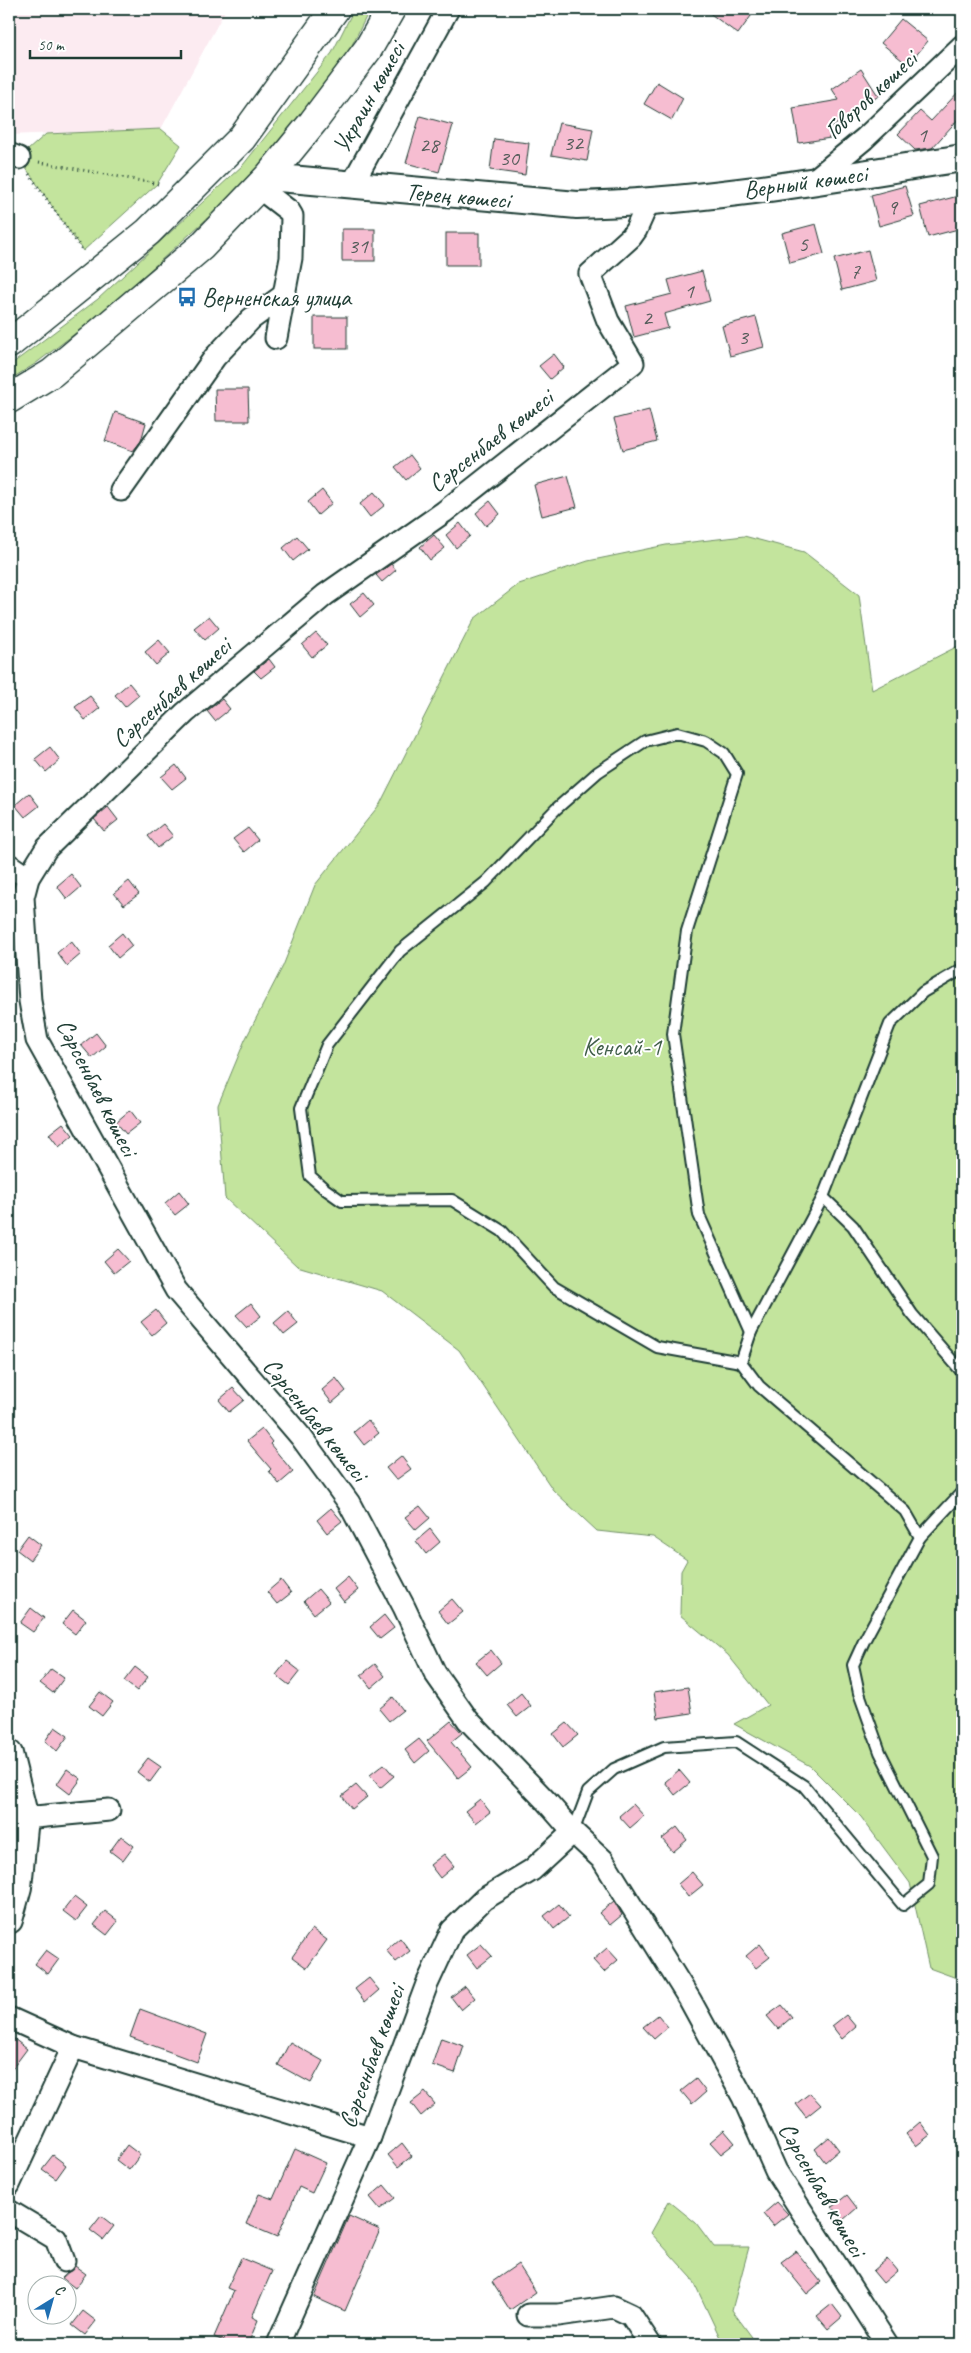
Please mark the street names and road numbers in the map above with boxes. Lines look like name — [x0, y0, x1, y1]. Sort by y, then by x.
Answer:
street label: Украин көшесі — [325, 33, 414, 159]
street label: Говоров көшесі — [817, 41, 927, 146]
street label: Верный көшесі — [741, 157, 872, 206]
street label: Терең көшесі — [404, 175, 515, 217]
street label: Сәрсенбаев көшесі — [422, 380, 562, 500]
street label: Сәрсенбаев көшесі — [105, 628, 241, 755]
street label: Сәрсенбаев көшесі — [49, 1013, 147, 1165]
street label: Сәрсенбаев көшесі — [256, 1351, 377, 1491]
street label: Сәрсенбаев көшесі — [331, 1977, 414, 2132]
street label: Сәрсенбаев көшесі — [771, 2116, 875, 2265]

